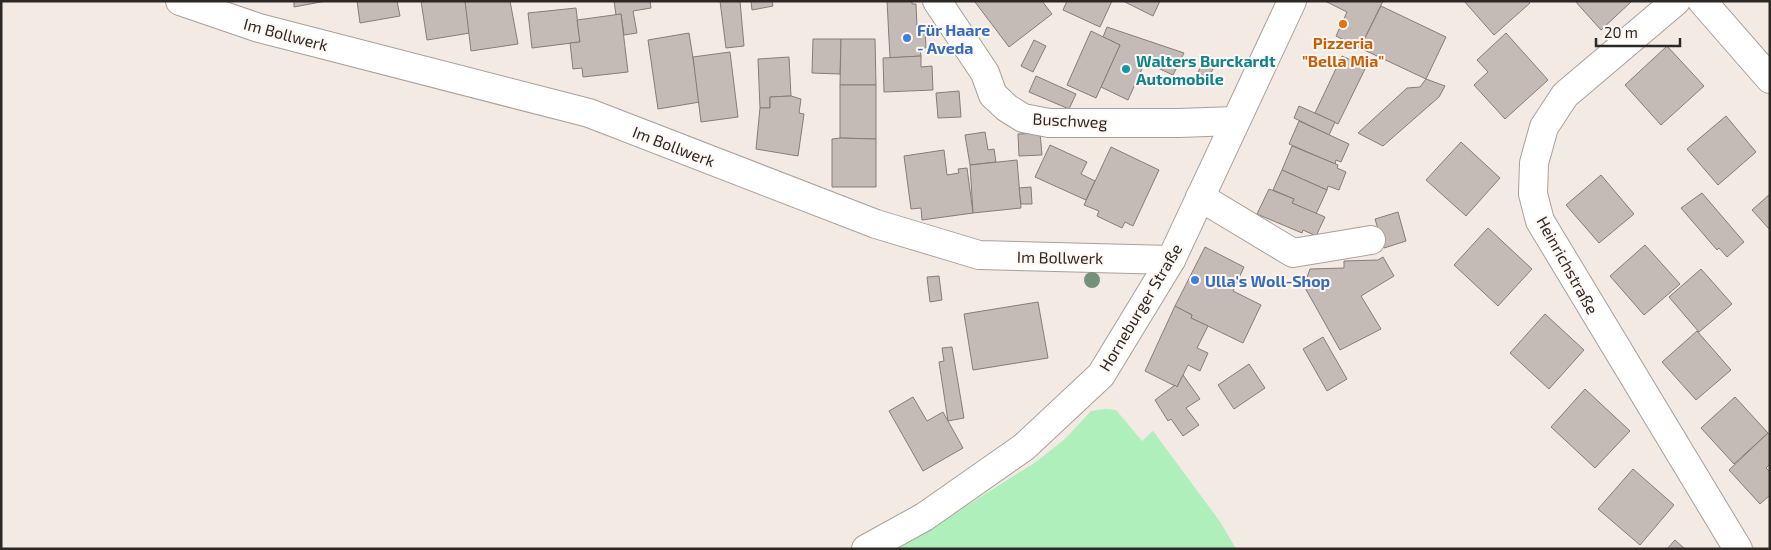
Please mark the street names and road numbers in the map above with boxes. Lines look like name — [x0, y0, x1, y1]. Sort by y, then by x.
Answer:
street label: Im Bollwerk — [242, 14, 330, 54]
street label: Buschweg — [1032, 109, 1108, 131]
street label: Im Bollwerk — [630, 122, 718, 170]
street label: Heinrichstraße — [1533, 213, 1603, 317]
street label: Horneburger Straße — [1094, 240, 1186, 374]
street label: Im Bollwerk — [1017, 247, 1103, 267]

